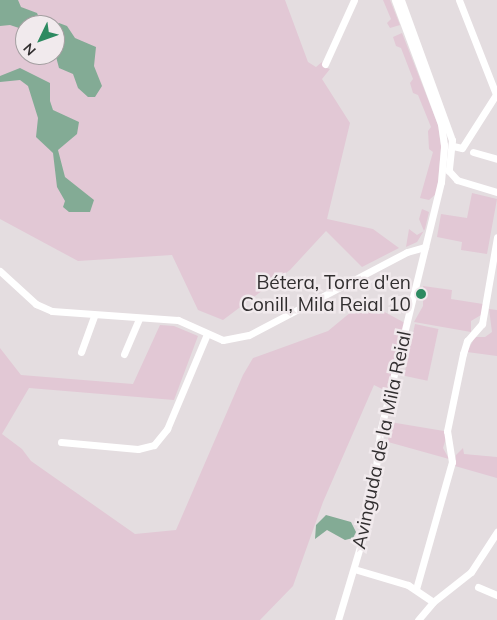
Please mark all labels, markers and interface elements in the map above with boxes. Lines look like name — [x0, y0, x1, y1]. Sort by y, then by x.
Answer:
north arrow — [15, 15, 65, 65]
text: N — [19, 39, 40, 59]
place label: Bétera, Torre d'en Conill, Mila Reial 10 — [241, 272, 411, 316]
marker: Bétera, Torre d'en Conill, Mila Reial 10 — [415, 288, 427, 300]
street label: Avinguda de la Mila Reial — [348, 329, 416, 551]

